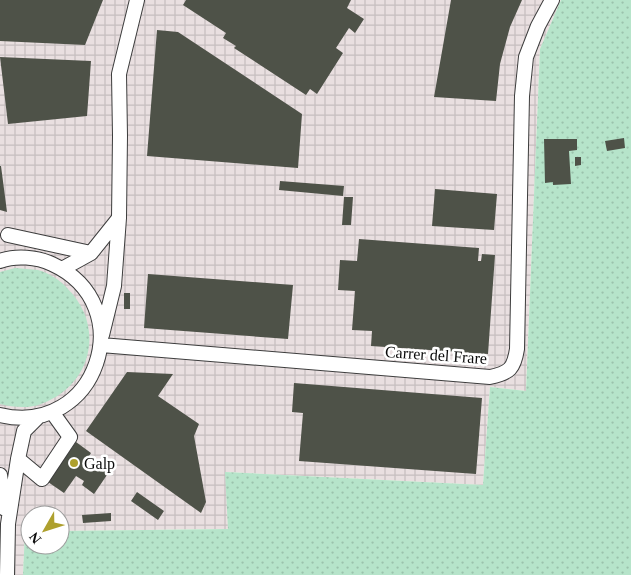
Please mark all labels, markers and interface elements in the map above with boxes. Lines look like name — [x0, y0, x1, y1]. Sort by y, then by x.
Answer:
street label: Carrer del Frare — [384, 343, 488, 367]
place label: Galp — [84, 455, 115, 473]
marker: Galp — [68, 457, 80, 469]
north arrow — [20, 505, 70, 555]
text: N — [26, 529, 44, 547]

